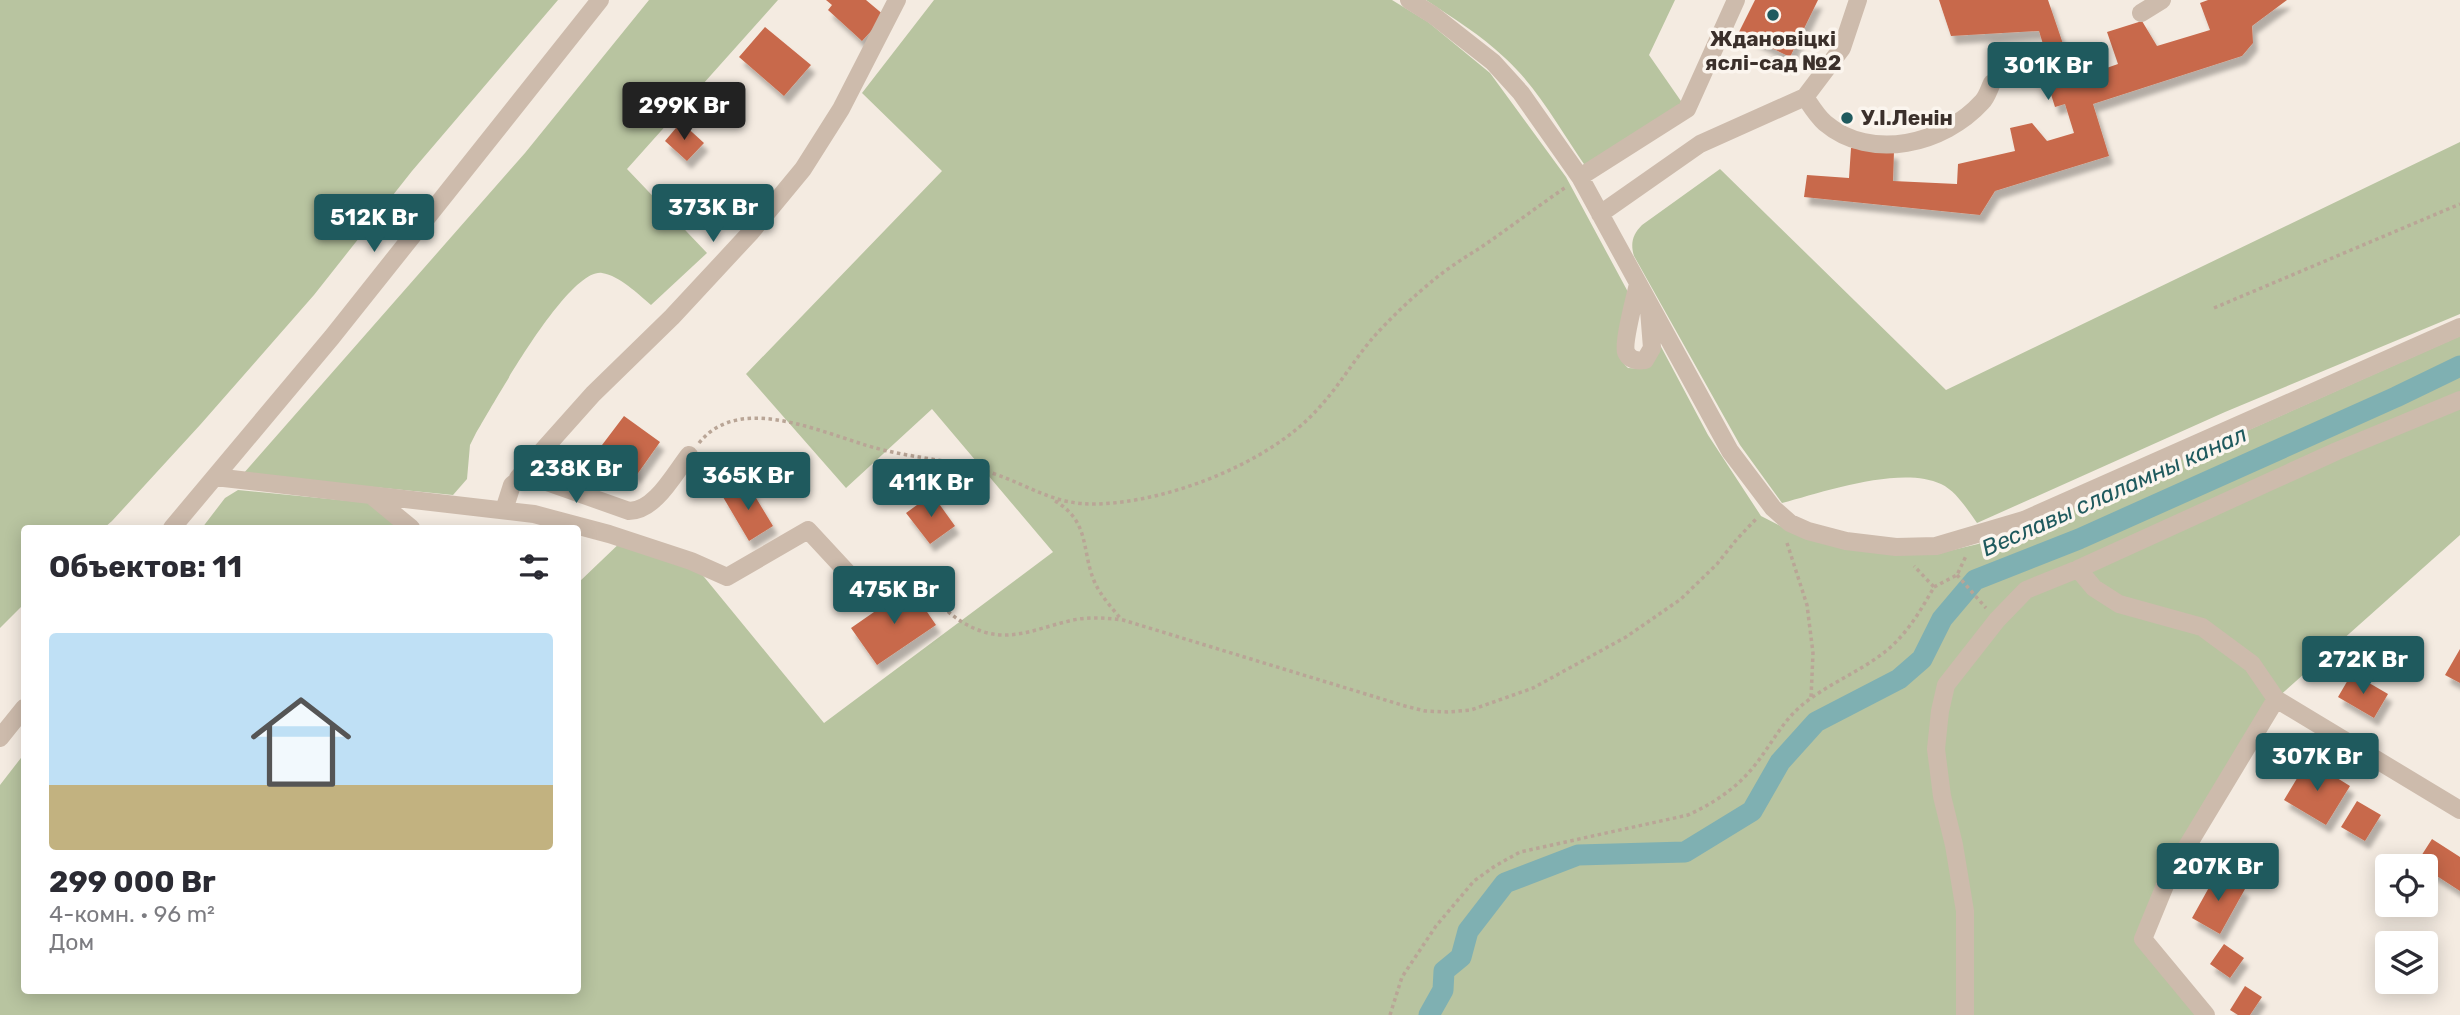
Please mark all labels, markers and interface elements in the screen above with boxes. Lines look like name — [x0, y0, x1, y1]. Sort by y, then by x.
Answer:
marker: Ждановіцкі яслі-сад №2 — [1765, 7, 1781, 23]
place label: Ждановіцкі яслі-сад №2 — [1705, 26, 1841, 75]
pin: 301K Br — [1983, 42, 2113, 102]
text: 301K Br — [2004, 51, 2092, 79]
pin: 299K Br — [619, 82, 749, 142]
text: 299K Br — [638, 91, 730, 119]
place label: У.І.Ленін — [1861, 105, 1953, 130]
marker: У.І.Ленін — [1839, 110, 1855, 126]
pin: 373K Br — [648, 184, 778, 244]
text: 373K Br — [668, 193, 758, 221]
pin: 512K Br — [309, 194, 439, 254]
text: 512K Br — [330, 203, 418, 231]
water label: Веславы слаламны канал — [1977, 420, 2251, 562]
pin: 238K Br — [511, 446, 641, 505]
pin: 365K Br — [683, 452, 813, 512]
text: 238K Br — [530, 454, 622, 482]
pin: 411K Br — [866, 460, 996, 519]
text: 365K Br — [702, 461, 794, 489]
text: 411K Br — [889, 468, 973, 496]
icon: filters — [515, 548, 553, 586]
text: Объектов: 11 — [49, 549, 242, 585]
pin: 475K Br — [829, 566, 959, 626]
text: 475K Br — [849, 575, 939, 603]
pin: 272K Br — [2298, 636, 2428, 696]
text: 272K Br — [2318, 645, 2408, 673]
icon: home — [238, 679, 364, 805]
pin: 307K Br — [2252, 734, 2382, 793]
text: 307K Br — [2272, 742, 2362, 770]
pin: 207K Br — [2153, 844, 2283, 903]
text: 207K Br — [2173, 852, 2263, 880]
map controls — [2375, 854, 2438, 994]
button: locate — [2375, 854, 2438, 917]
text: 299 000 Br — [49, 864, 216, 900]
text: 4-комн. · 96 m² — [49, 900, 215, 928]
text: Дом — [49, 928, 94, 956]
button: layers — [2375, 931, 2438, 994]

